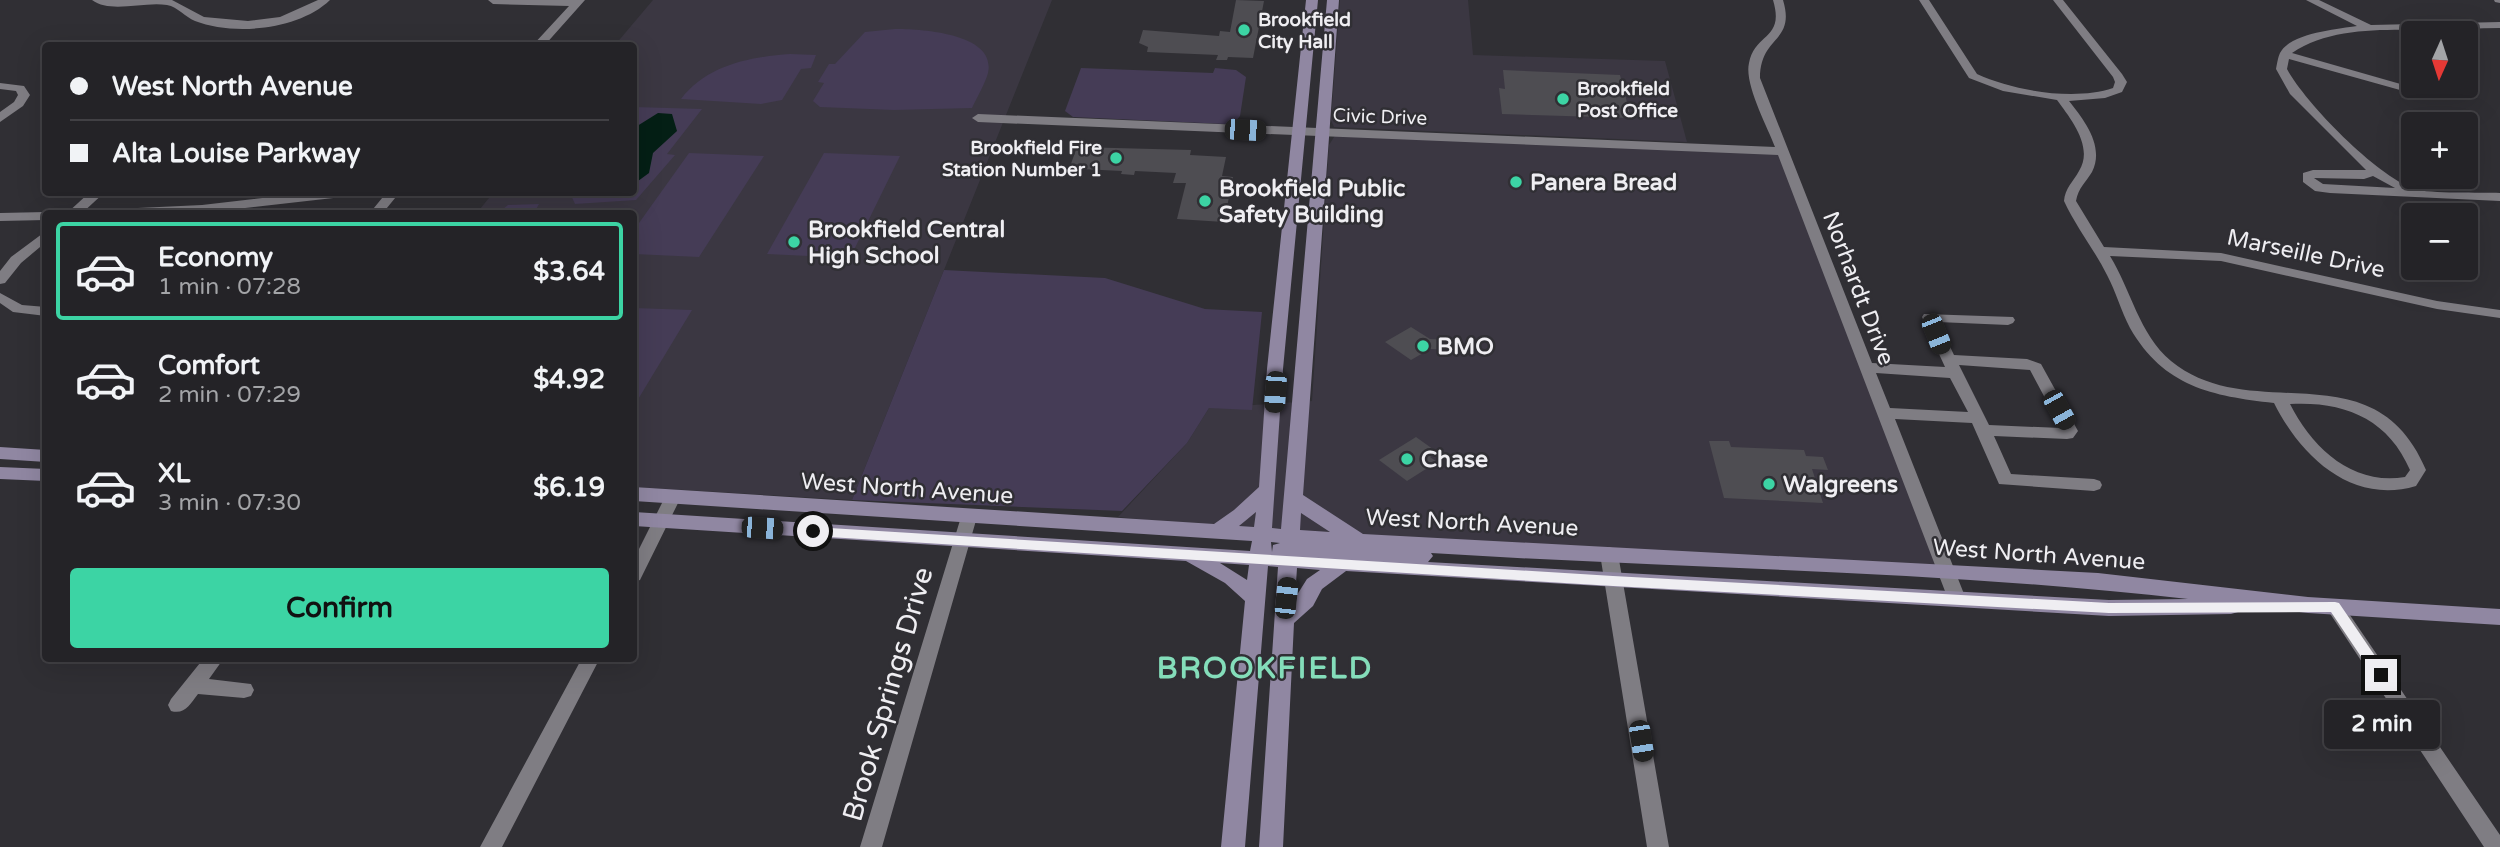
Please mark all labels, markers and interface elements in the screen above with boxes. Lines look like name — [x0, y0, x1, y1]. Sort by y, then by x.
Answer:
place label: Brookfield City Hall — [1258, 9, 1351, 54]
north arrow — [2401, 21, 2478, 98]
map controls — [2401, 21, 2478, 280]
marker: Brookfield City Hall — [1236, 22, 1252, 38]
text: West North Avenue — [112, 71, 353, 102]
place label: Brookfield Post Office — [1577, 78, 1678, 122]
marker: Brookfield Post Office — [1555, 91, 1571, 107]
street label: Civic Drive — [1332, 104, 1428, 130]
button: + — [2401, 112, 2478, 189]
car — [1224, 118, 1267, 142]
place label: Brookfield Fire Station Number 1 — [942, 137, 1102, 181]
text: Alta Louise Parkway — [112, 138, 360, 169]
marker: Brookfield Fire Station Number 1 — [1108, 150, 1124, 166]
place label: Panera Bread — [1530, 169, 1677, 197]
marker: Panera Bread — [1508, 174, 1524, 190]
place label: Brookfield Public Safety Building — [1219, 175, 1405, 229]
marker: Brookfield Public Safety Building — [1197, 193, 1213, 209]
button: − — [2401, 203, 2478, 280]
street label: Norhardt Drive — [1816, 208, 1900, 369]
place label: Brookfield Central High School — [808, 216, 1005, 270]
street label: Marseille Drive — [2224, 224, 2387, 284]
marker: Brookfield Central High School — [786, 234, 802, 250]
icon: car — [74, 240, 137, 303]
text: Economy — [158, 242, 273, 273]
text: $3.64 — [533, 256, 605, 287]
text: 1 min · 07:28 — [158, 273, 301, 301]
car — [1919, 311, 1954, 357]
place label: BMO — [1437, 333, 1494, 361]
marker: BMO — [1415, 338, 1431, 354]
icon: car — [74, 348, 137, 411]
text: Comfort — [158, 350, 260, 381]
text: $4.92 — [533, 364, 605, 395]
car — [1264, 370, 1287, 414]
text: 2 min · 07:29 — [158, 381, 301, 409]
car — [2040, 387, 2079, 433]
place label: Chase — [1421, 446, 1488, 474]
marker: Chase — [1399, 451, 1415, 467]
icon: car — [74, 456, 137, 519]
text: XL — [158, 458, 190, 489]
street label: West North Avenue — [800, 468, 1014, 510]
place label: Walgreens — [1783, 471, 1898, 499]
text: $6.19 — [533, 472, 605, 503]
marker: Walgreens — [1761, 476, 1777, 492]
text: 3 min · 07:30 — [158, 489, 301, 517]
street label: West North Avenue — [1365, 503, 1579, 543]
route start — [797, 515, 829, 547]
car — [741, 516, 784, 540]
street label: West North Avenue — [1932, 534, 2146, 576]
street label: Brook Springs Drive — [835, 563, 941, 825]
button: Confirm — [70, 568, 609, 648]
car — [1274, 576, 1299, 620]
district label: BROOKFIELD — [1157, 650, 1373, 687]
route end — [2365, 659, 2397, 691]
callout: 2 min — [2323, 700, 2439, 748]
text: 2 min — [2351, 710, 2413, 738]
car — [1628, 719, 1655, 763]

